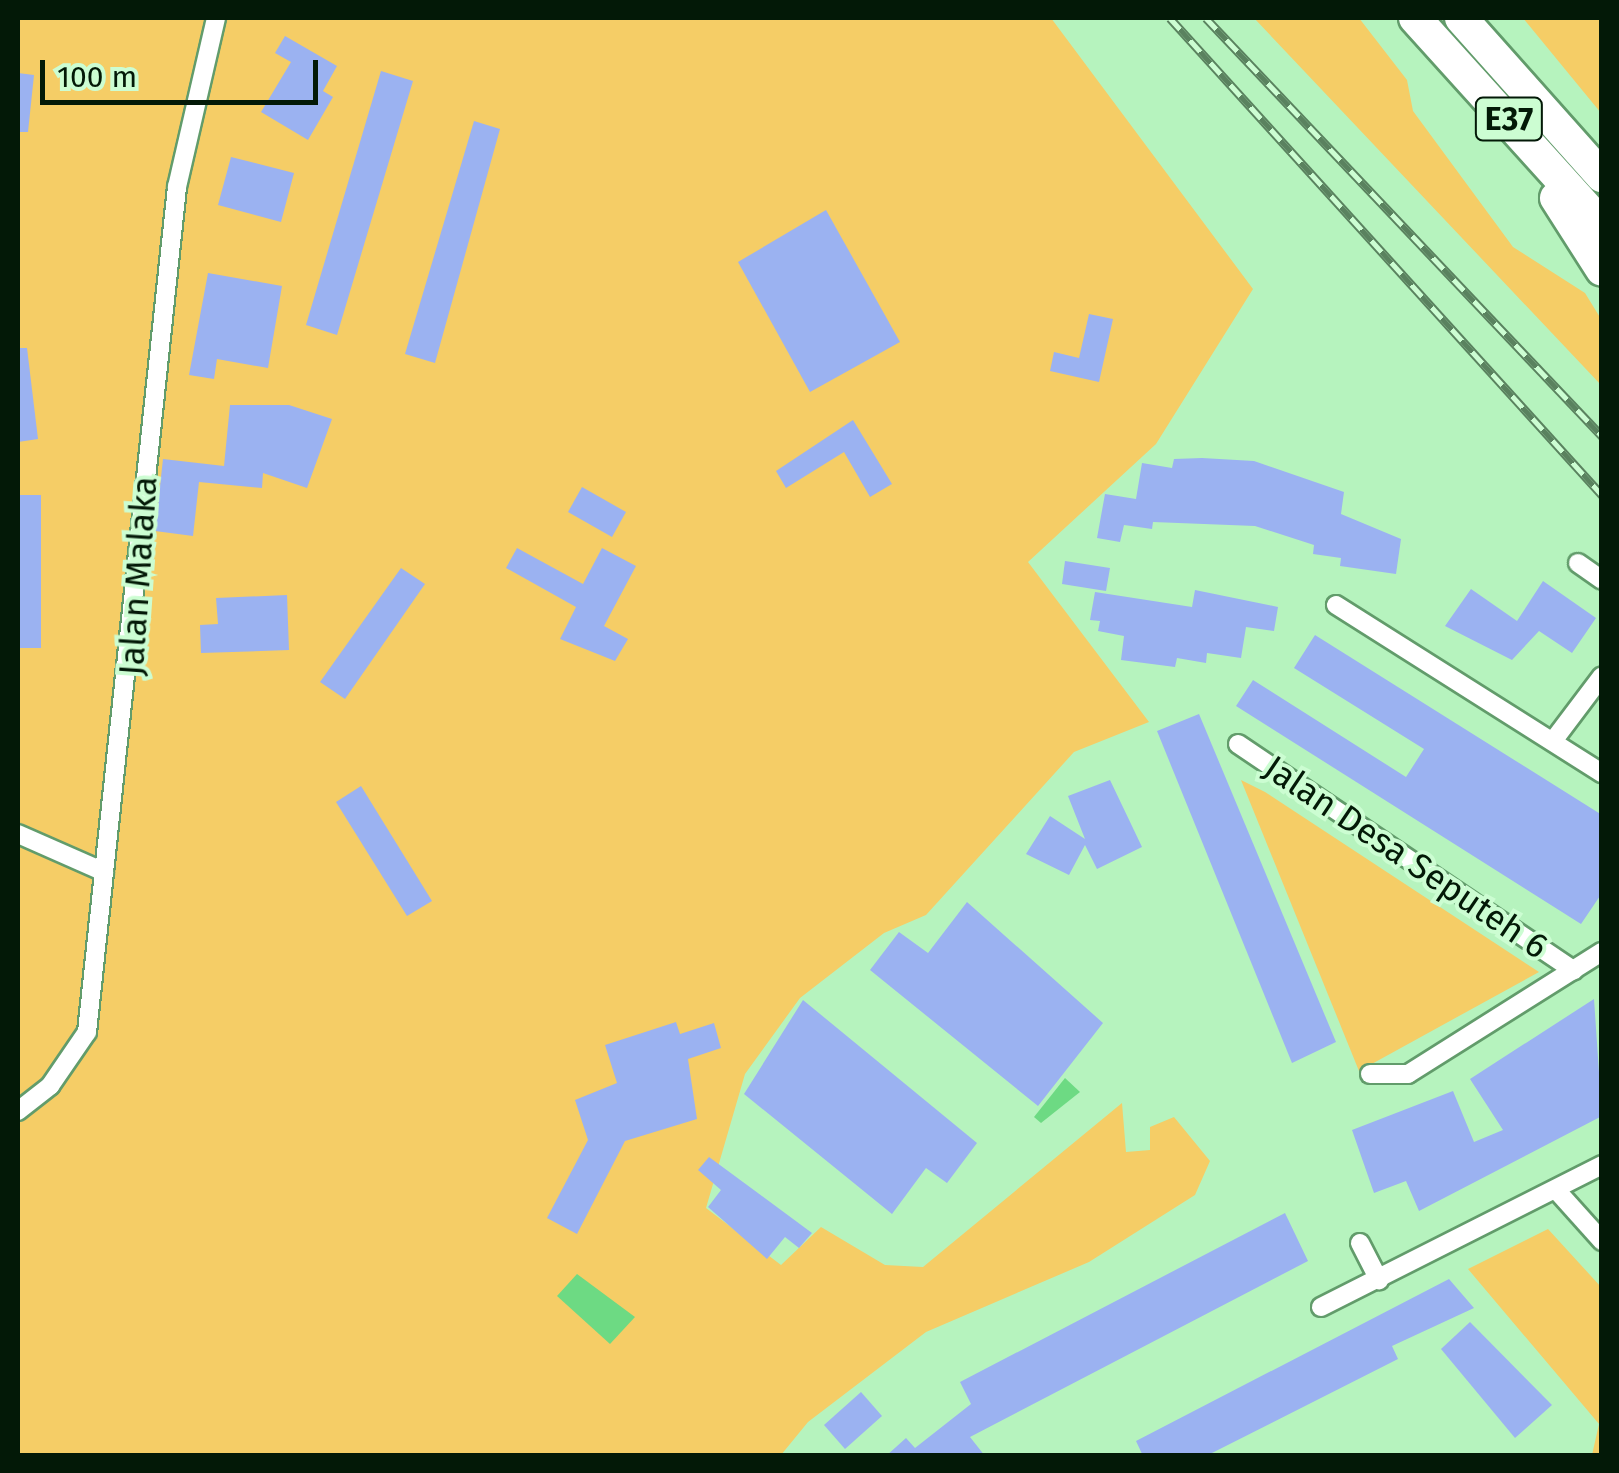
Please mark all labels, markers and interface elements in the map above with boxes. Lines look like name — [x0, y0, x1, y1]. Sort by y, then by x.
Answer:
scale bar — [45, 40, 322, 102]
text: 100 m — [57, 59, 137, 95]
road number: E37 — [1474, 92, 1544, 146]
street label: Jalan Malaka — [110, 475, 166, 677]
street label: Jalan Desa Seputeh 6 — [1256, 746, 1556, 968]

